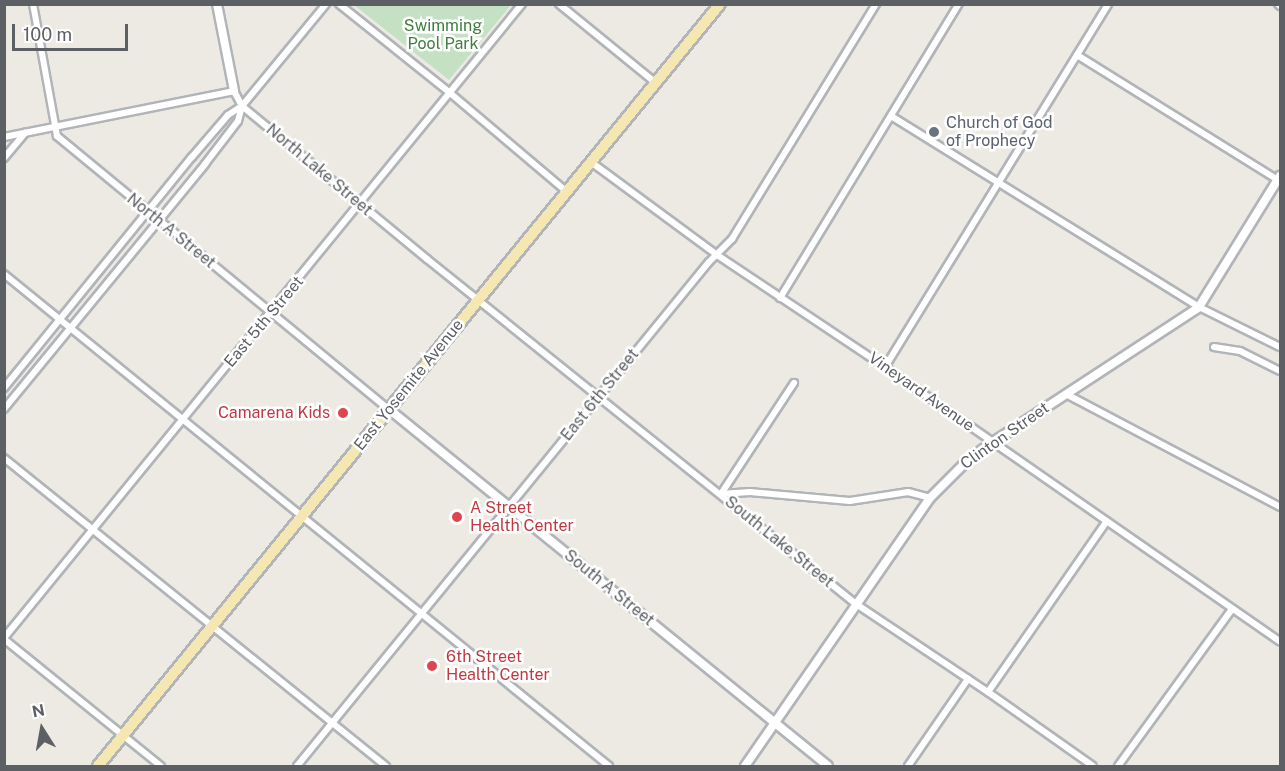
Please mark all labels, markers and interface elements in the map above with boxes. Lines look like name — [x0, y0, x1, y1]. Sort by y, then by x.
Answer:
scale bar — [15, 12, 130, 50]
park label: Swimming Pool Park — [404, 16, 482, 54]
text: 100 m — [23, 24, 72, 45]
place label: Church of God of Prophecy — [946, 113, 1053, 151]
street label: North Lake Street — [262, 120, 376, 220]
marker: Church of God of Prophecy — [927, 125, 941, 139]
street label: North A Street — [123, 189, 219, 273]
street label: East 5th Street — [220, 273, 308, 371]
street label: East Yosemite Avenue — [350, 316, 468, 454]
street label: East 6th Street — [557, 345, 643, 445]
street label: Vineyard Avenue — [864, 348, 978, 436]
street label: Clinton Street — [957, 398, 1053, 474]
place label: Camarena Kids — [218, 403, 330, 423]
marker: Camarena Kids — [334, 404, 352, 422]
street label: South Lake Street — [721, 492, 837, 592]
place label: A Street Health Center — [470, 498, 574, 536]
marker: A Street Health Center — [448, 508, 466, 526]
street label: South A Street — [560, 546, 658, 630]
place label: 6th Street Health Center — [446, 647, 550, 685]
marker: 6th Street Health Center — [423, 657, 441, 675]
north arrow — [12, 699, 72, 759]
text: N — [31, 700, 46, 721]

